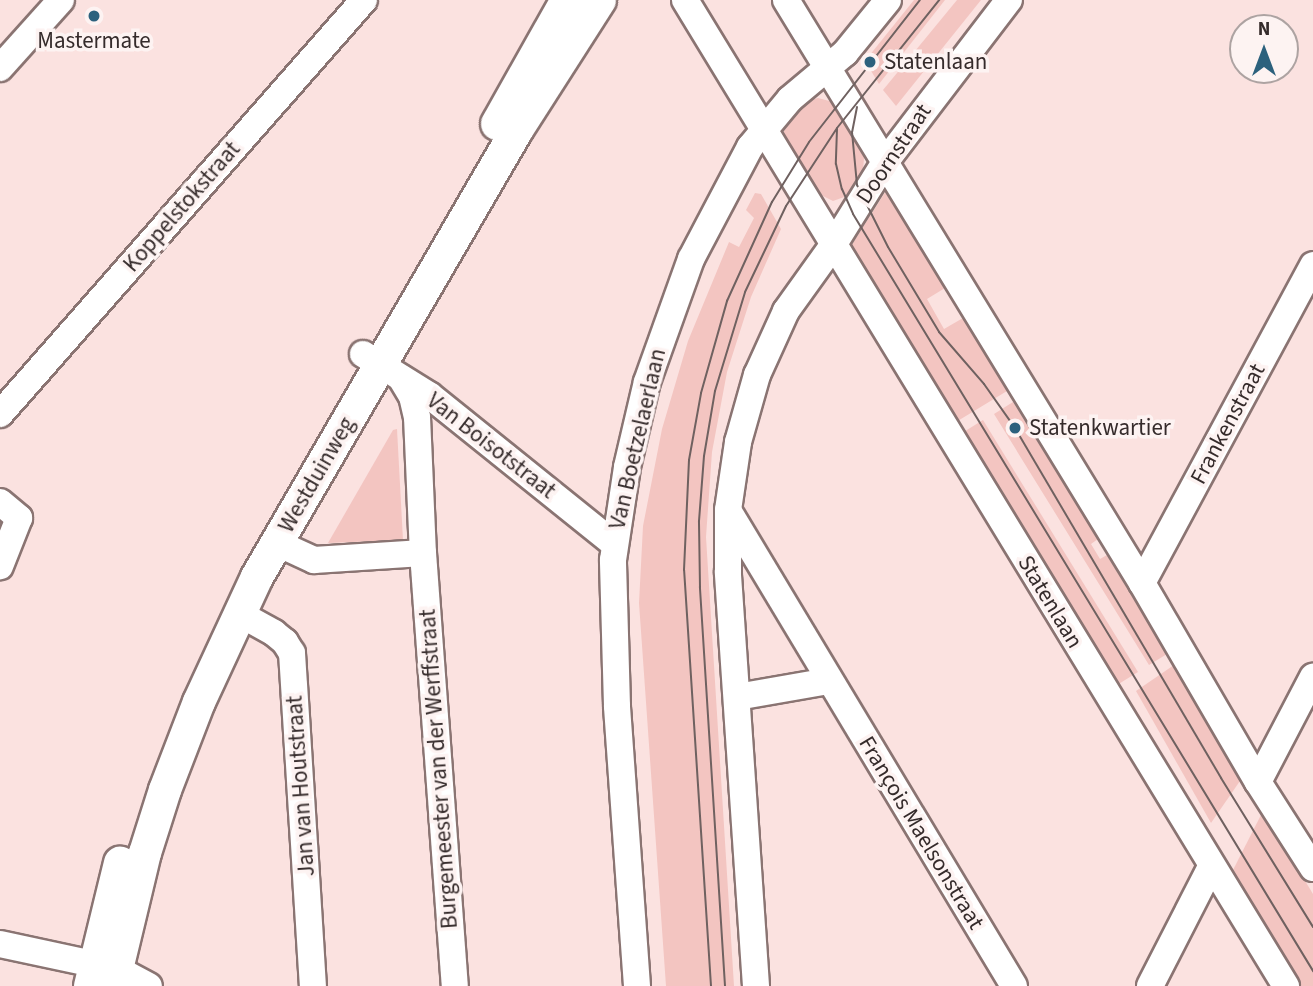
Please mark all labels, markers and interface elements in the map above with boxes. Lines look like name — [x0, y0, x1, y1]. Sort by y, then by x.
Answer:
marker: Mastermate — [86, 8, 102, 24]
north arrow — [1229, 14, 1299, 84]
text: N — [1258, 16, 1270, 43]
place label: Mastermate — [37, 27, 151, 55]
place label: Statenlaan — [884, 48, 987, 76]
marker: Statenlaan — [862, 54, 878, 70]
street label: Doornstraat — [850, 99, 938, 209]
street label: Koppelstokstraat — [118, 136, 246, 278]
street label: Van Boetzelaerlaan — [604, 346, 672, 532]
street label: Frankenstraat — [1185, 359, 1271, 489]
street label: Van Boisotstraat — [421, 387, 561, 505]
street label: Westduinweg — [273, 412, 361, 538]
place label: Statenkwartier — [1029, 414, 1171, 442]
marker: Statenkwartier — [1007, 420, 1023, 436]
street label: Statenlaan — [1012, 551, 1088, 653]
street label: Burgemeester van der Werffstraat — [414, 608, 464, 930]
street label: Jan van Houtstraat — [281, 695, 321, 877]
street label: François Maelsonstraat — [852, 732, 990, 934]

